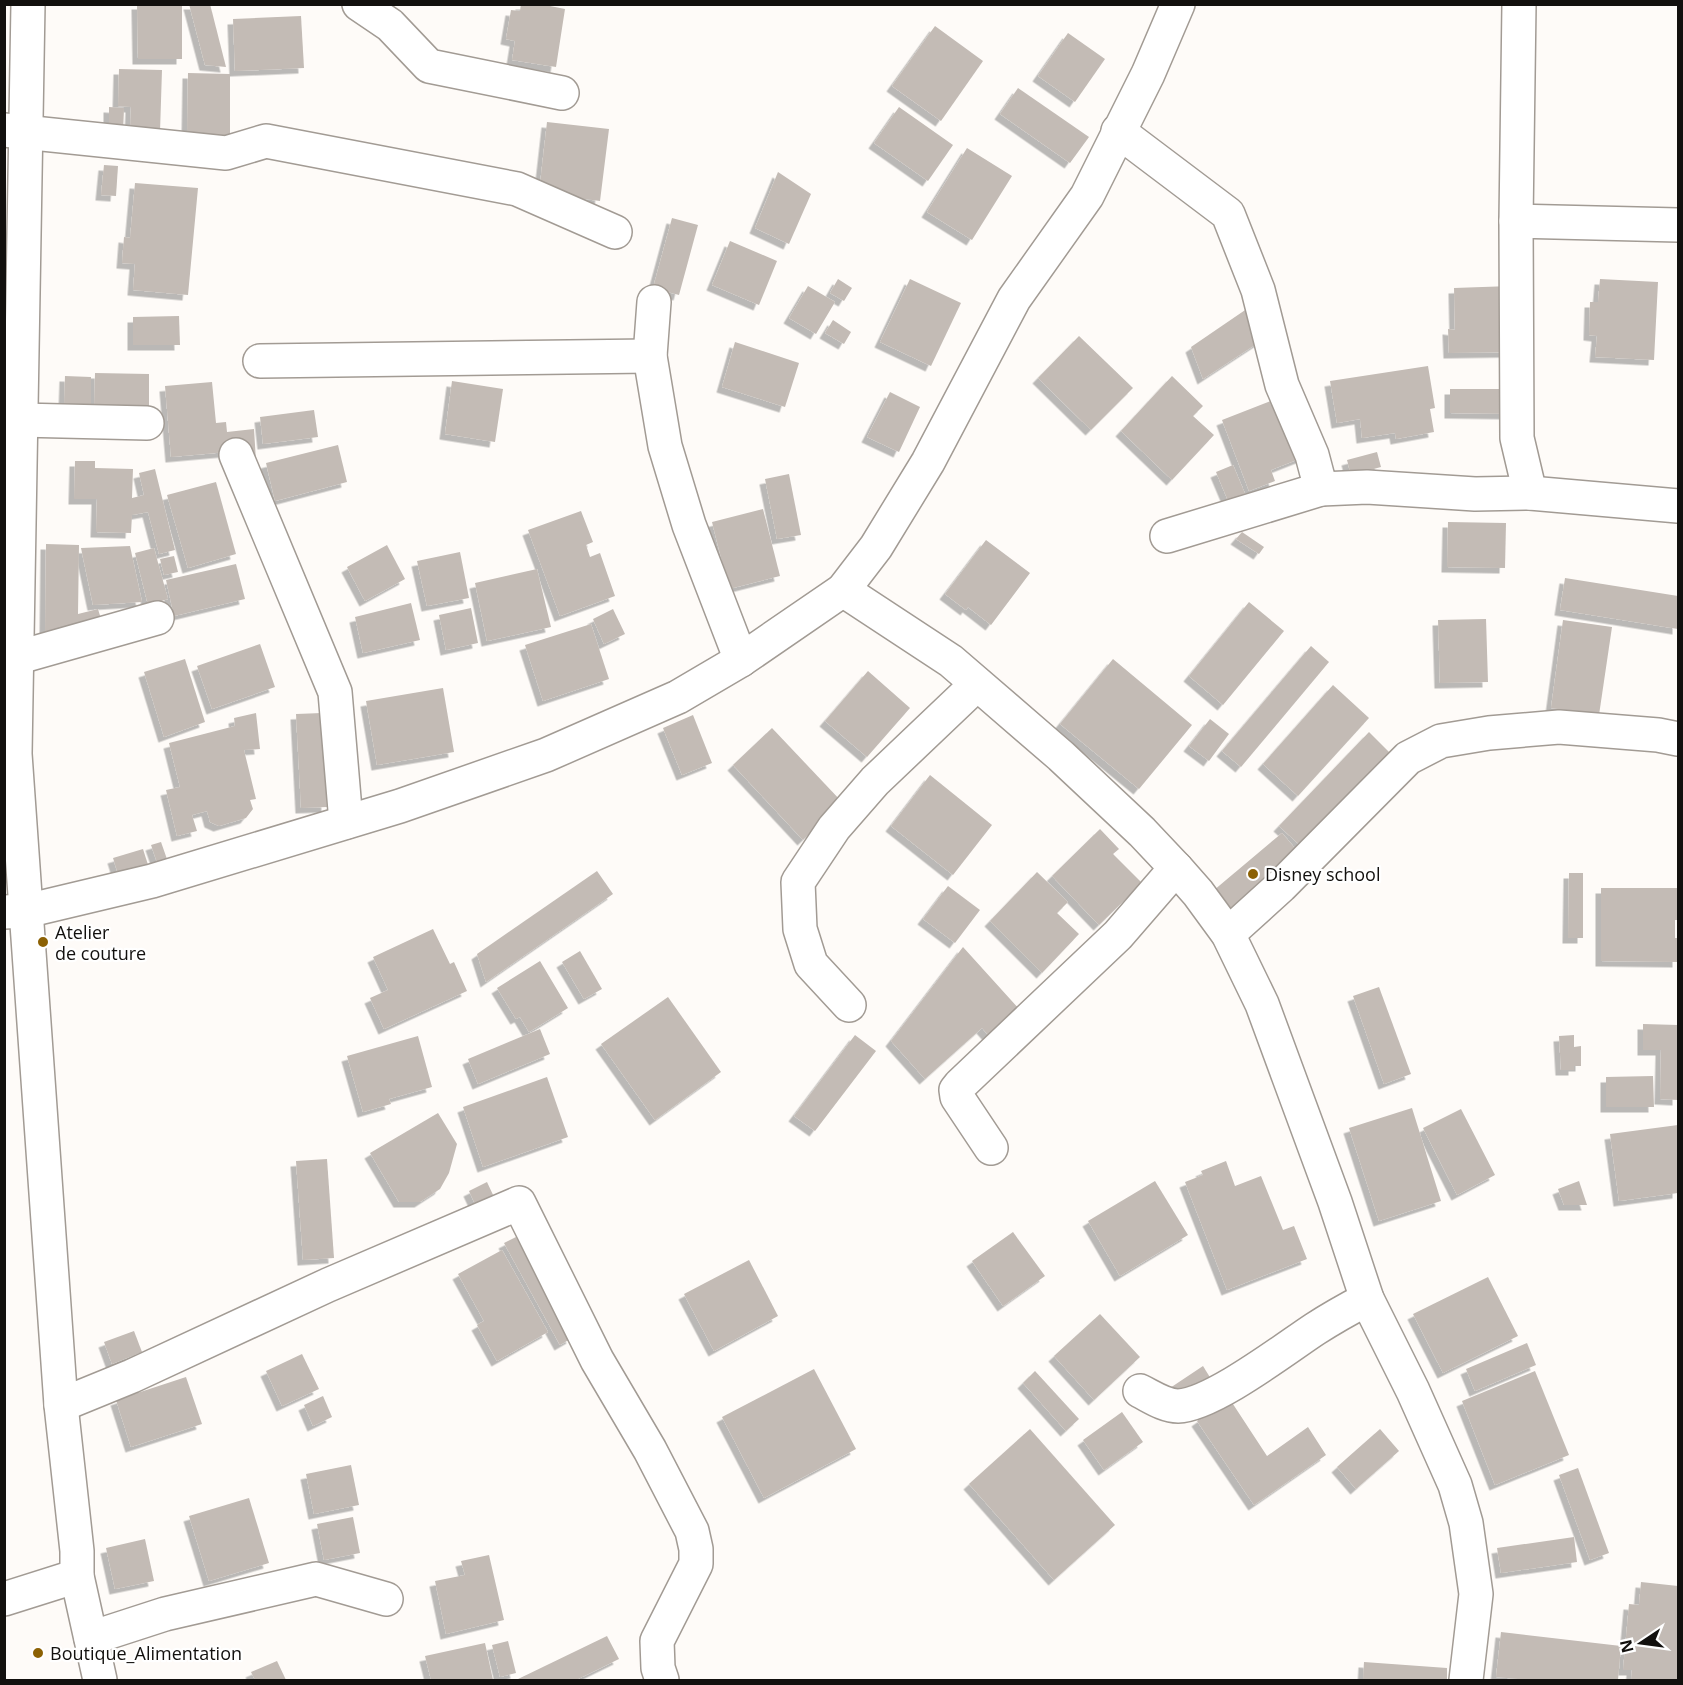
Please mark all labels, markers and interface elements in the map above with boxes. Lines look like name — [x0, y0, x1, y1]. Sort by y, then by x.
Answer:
place label: Disney school — [1265, 862, 1380, 886]
marker: Disney school — [1246, 867, 1260, 881]
place label: Atelier de couture — [55, 920, 146, 965]
marker: Atelier de couture — [36, 935, 50, 949]
north arrow — [1611, 1613, 1671, 1673]
text: N — [1614, 1638, 1639, 1655]
place label: Boutique_Alimentation — [50, 1641, 242, 1665]
marker: Boutique_Alimentation — [31, 1646, 45, 1660]

